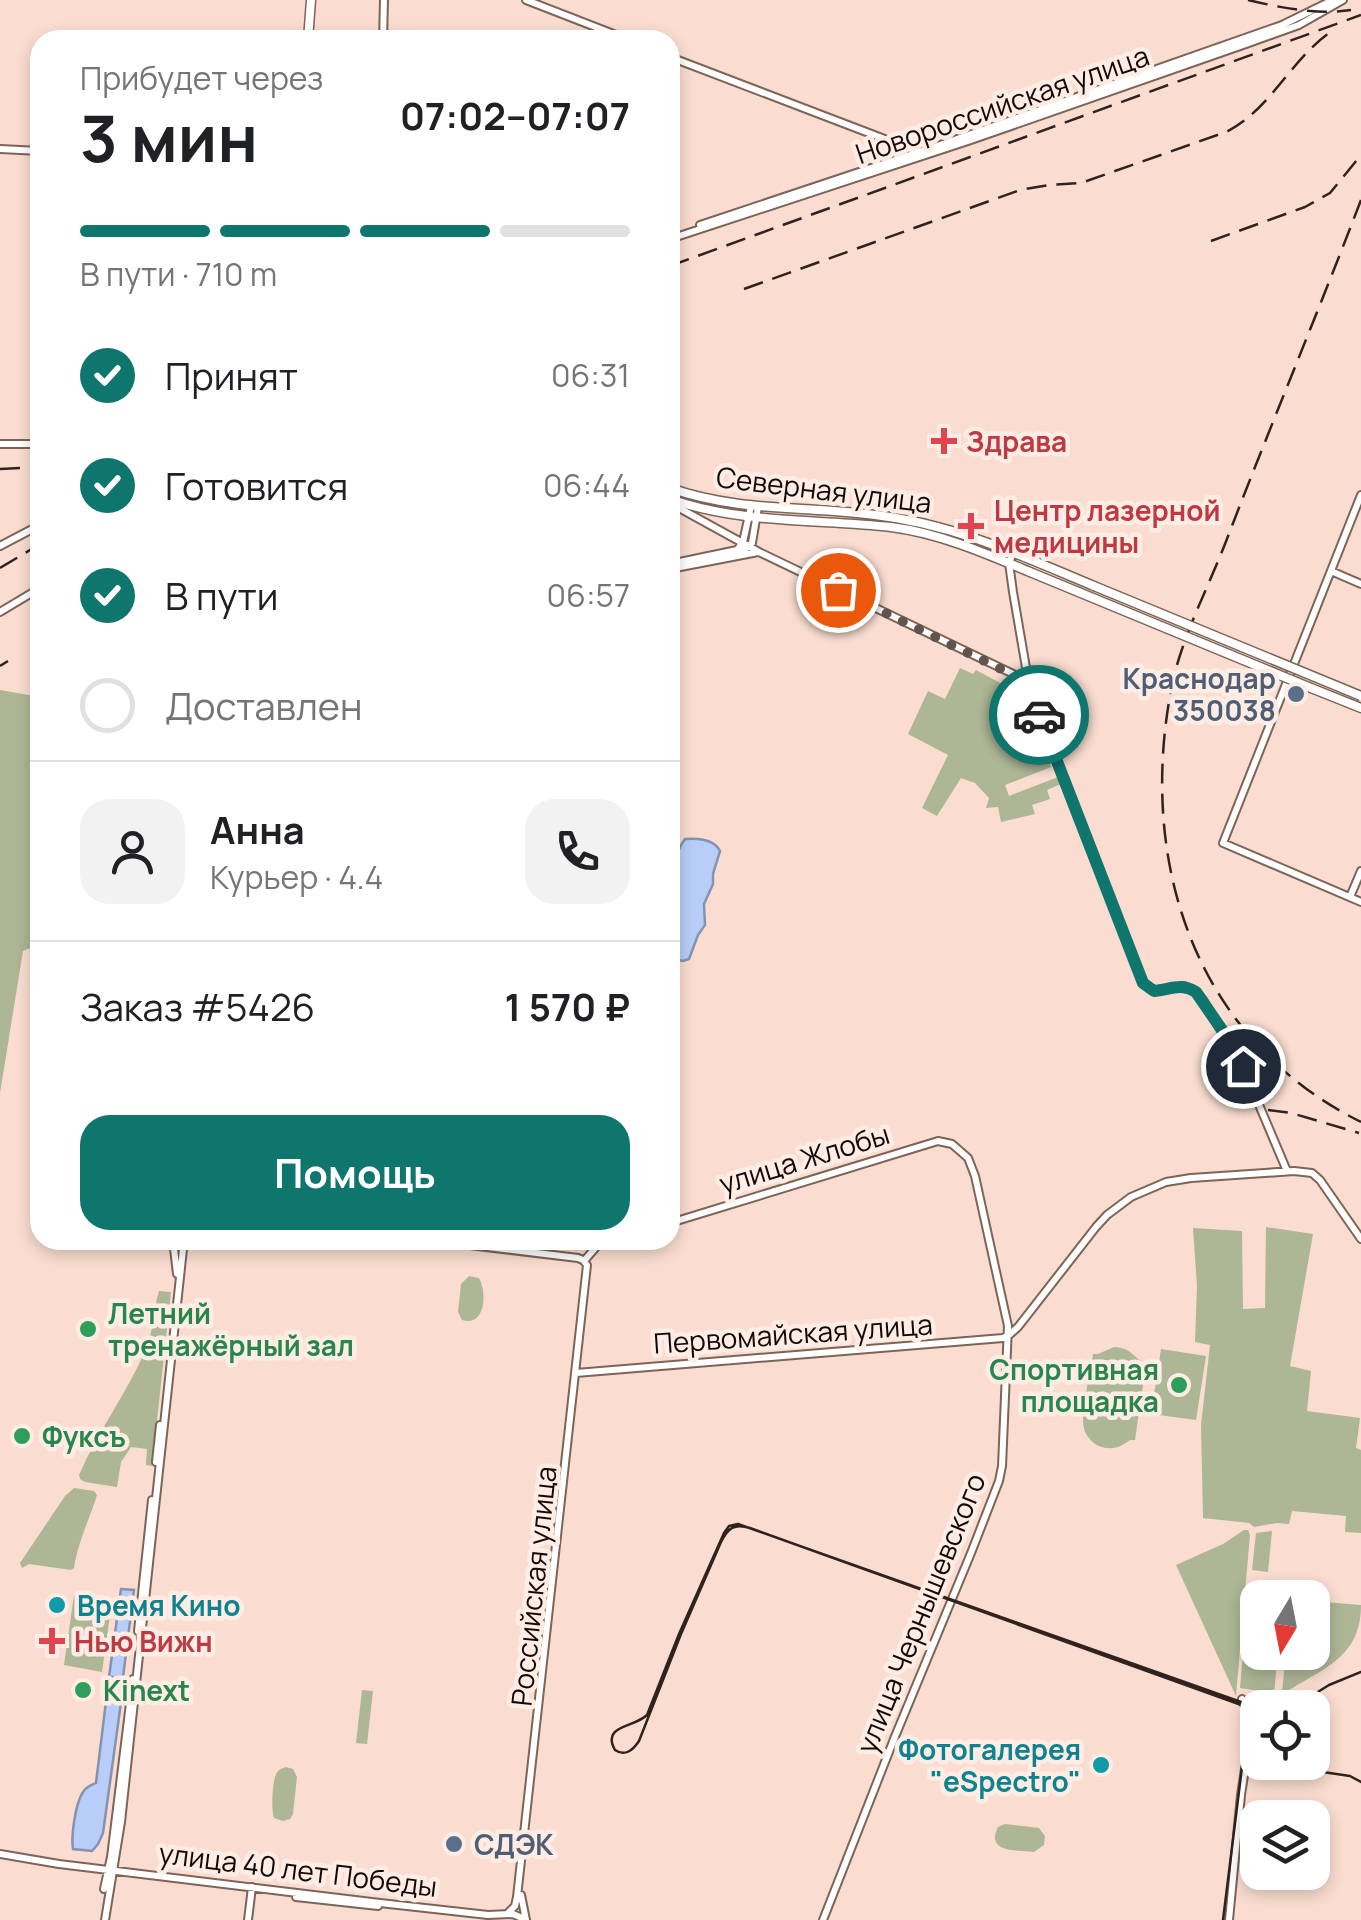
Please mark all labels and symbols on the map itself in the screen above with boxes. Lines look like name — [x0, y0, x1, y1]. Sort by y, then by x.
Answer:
street label: Новороссийская улица — [850, 36, 1154, 172]
place label: Здрава — [966, 422, 1067, 460]
marker: Здрава — [931, 428, 957, 454]
street label: Северная улица — [714, 457, 934, 521]
place label: Центр лазерной медицины — [994, 491, 1221, 561]
marker: Центр лазерной медицины — [958, 513, 984, 539]
pin — [796, 548, 881, 633]
place label: Краснодар 350038 — [1123, 659, 1276, 729]
courier — [989, 665, 1089, 765]
marker: Краснодар 350038 — [1285, 683, 1307, 705]
pin — [1201, 1024, 1286, 1109]
street label: улица Жлобы — [714, 1114, 894, 1202]
place label: Летний тренажёрный зал — [108, 1294, 354, 1364]
street label: Первомайская улица — [652, 1304, 934, 1362]
marker: Летний тренажёрный зал — [77, 1318, 99, 1340]
place label: Спортивная площадка — [989, 1350, 1159, 1420]
marker: Спортивная площадка — [1168, 1374, 1190, 1396]
place label: Фуксъ — [42, 1417, 126, 1455]
marker: Фуксъ — [11, 1425, 33, 1447]
street label: Российская улица — [502, 1464, 564, 1708]
street label: улица Чернышевского — [846, 1467, 994, 1759]
north arrow — [1240, 1580, 1330, 1670]
place label: Время Кино — [77, 1586, 240, 1624]
marker: Время Кино — [46, 1594, 68, 1616]
place label: Нью Вижн — [74, 1622, 213, 1660]
marker: Нью Вижн — [39, 1628, 65, 1654]
place label: Kinext — [103, 1671, 190, 1709]
marker: Kinext — [72, 1679, 94, 1701]
place label: Фотогалерея "eSpectro" — [898, 1730, 1081, 1800]
marker: Фотогалерея "eSpectro" — [1090, 1754, 1112, 1776]
place label: СДЭК — [474, 1825, 554, 1863]
street label: улица 40 лет Победы — [157, 1833, 439, 1905]
marker: СДЭК — [443, 1833, 465, 1855]

